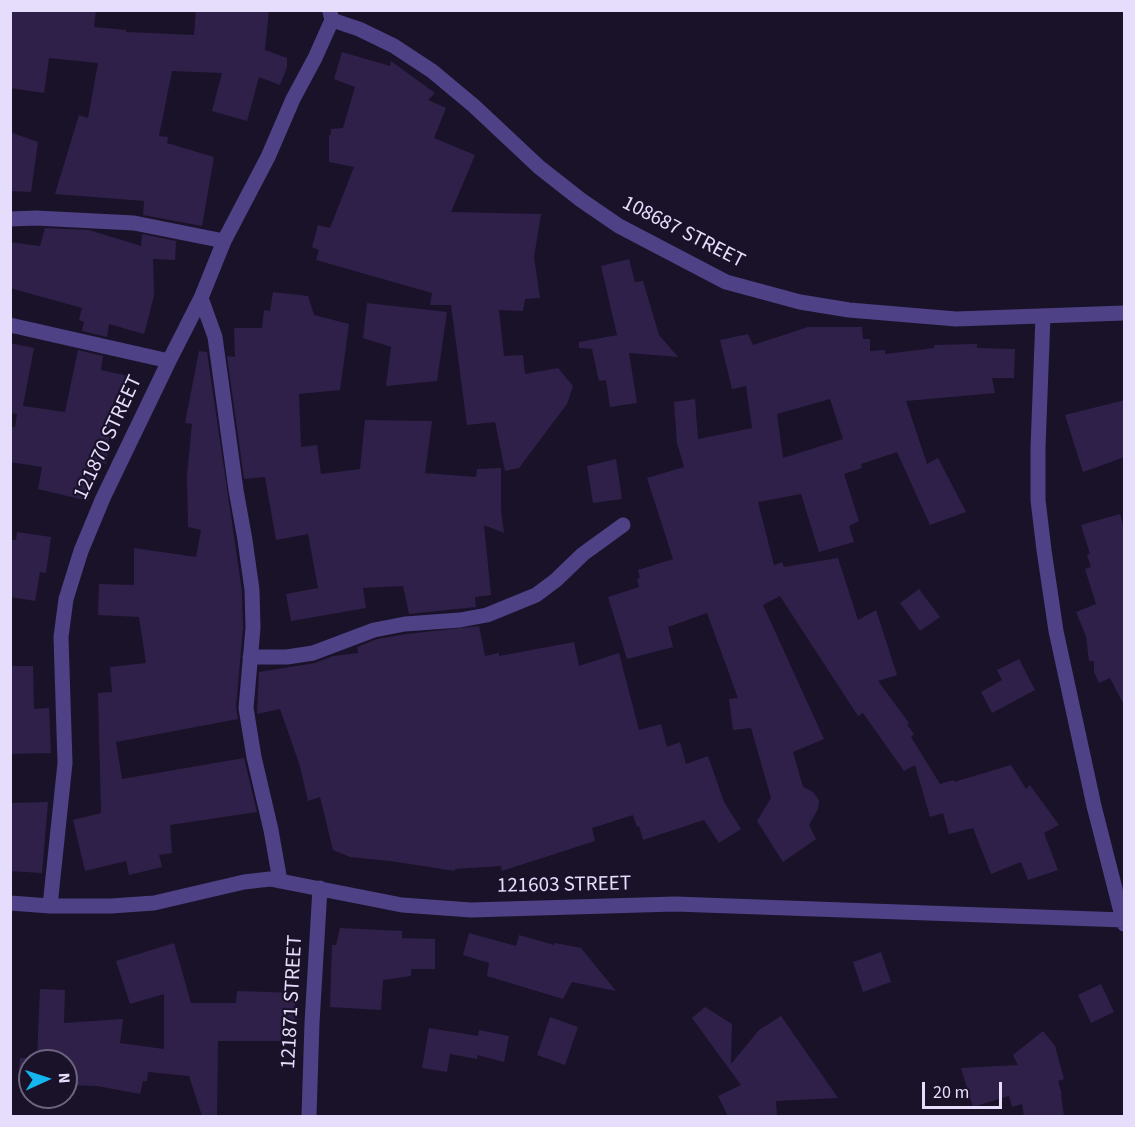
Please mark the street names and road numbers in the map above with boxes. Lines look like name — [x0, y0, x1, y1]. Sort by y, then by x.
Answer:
street label: 108687 STREET — [617, 191, 749, 275]
street label: 121870 STREET — [69, 372, 149, 504]
street label: 121603 STREET — [497, 872, 631, 900]
street label: 121871 STREET — [277, 934, 309, 1070]

